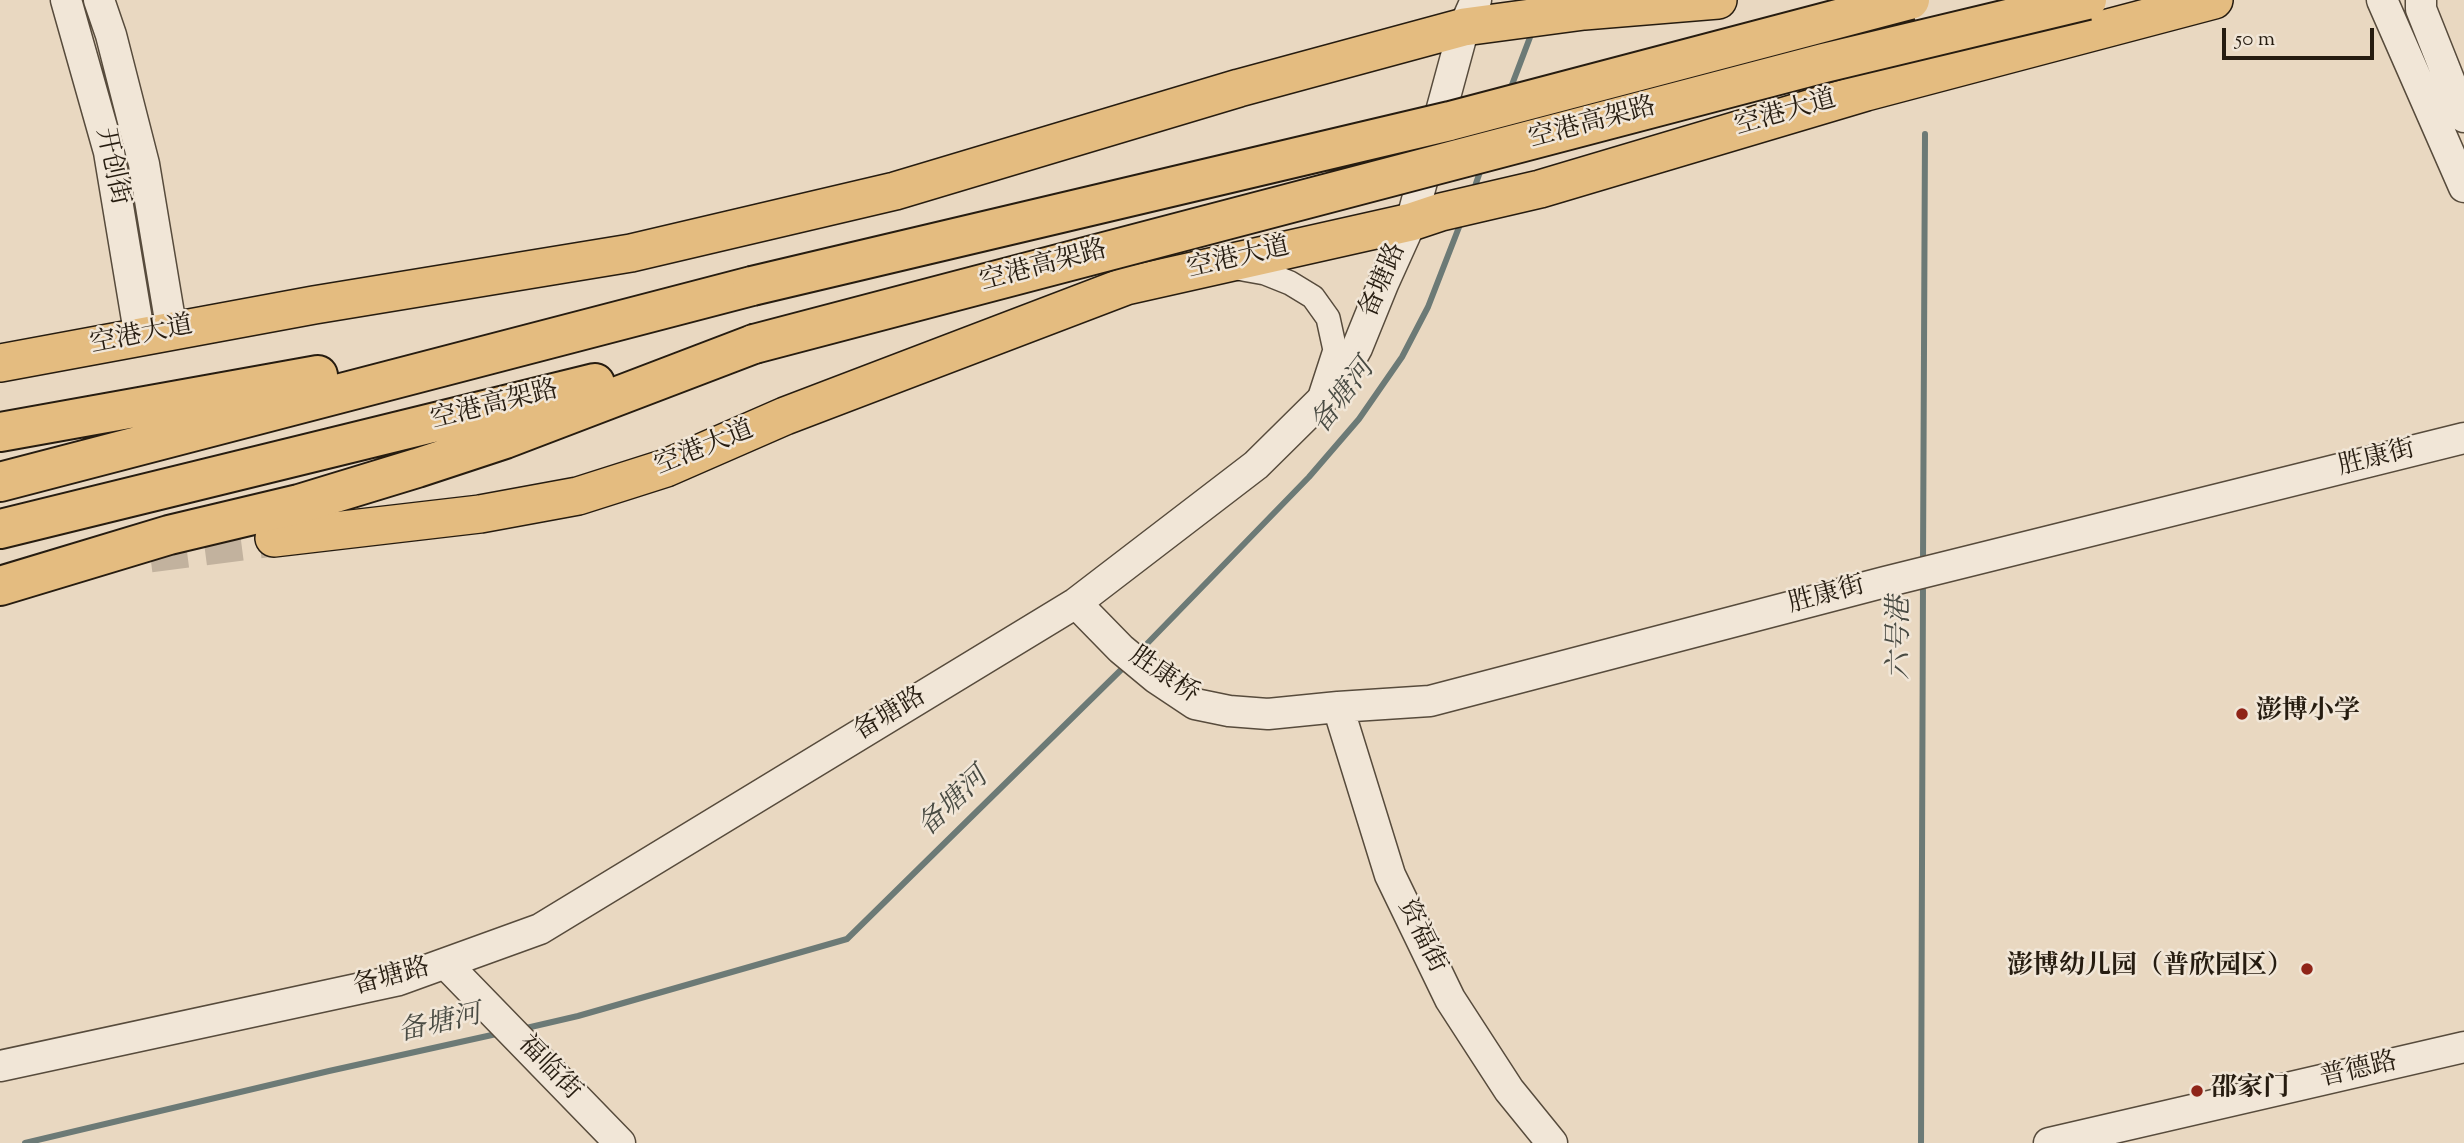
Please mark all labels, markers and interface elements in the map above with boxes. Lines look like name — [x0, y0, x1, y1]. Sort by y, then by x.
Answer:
scale bar — [2226, 14, 2378, 58]
text: 50 m — [2235, 25, 2275, 55]
street label: 空港大道 — [1732, 86, 1840, 144]
street label: 空港高架路 — [1526, 93, 1660, 157]
street label: 开创街 — [87, 126, 133, 208]
street label: 空港大道 — [1185, 233, 1293, 287]
street label: 空港高架路 — [977, 236, 1111, 300]
street label: 备塘路 — [1355, 239, 1415, 323]
street label: 空港大道 — [88, 312, 196, 362]
water label: 备塘河 — [1306, 354, 1384, 442]
street label: 空港高架路 — [428, 376, 562, 438]
street label: 空港大道 — [651, 416, 759, 484]
street label: 胜康街 — [2335, 435, 2419, 485]
street label: 胜康街 — [1785, 572, 1869, 622]
water label: 六号港 — [1885, 596, 1919, 680]
street label: 胜康桥 — [1122, 642, 1204, 712]
street label: 备塘路 — [850, 683, 932, 749]
place label: 澎博小学 — [2256, 698, 2360, 730]
marker: 澎博小学 — [2234, 706, 2250, 722]
water label: 备塘河 — [913, 763, 997, 845]
street label: 资福街 — [1389, 895, 1451, 979]
place label: 澎博幼儿园（普欣园区） — [2007, 953, 2293, 985]
street label: 备塘路 — [350, 954, 434, 1004]
marker: 澎博幼儿园（普欣园区） — [2299, 961, 2315, 977]
water label: 备塘河 — [395, 1000, 485, 1052]
street label: 福临街 — [510, 1030, 586, 1108]
street label: 普德路 — [2317, 1048, 2401, 1096]
place label: 邵家门 — [2211, 1075, 2289, 1107]
marker: 邵家门 — [2189, 1083, 2205, 1099]

